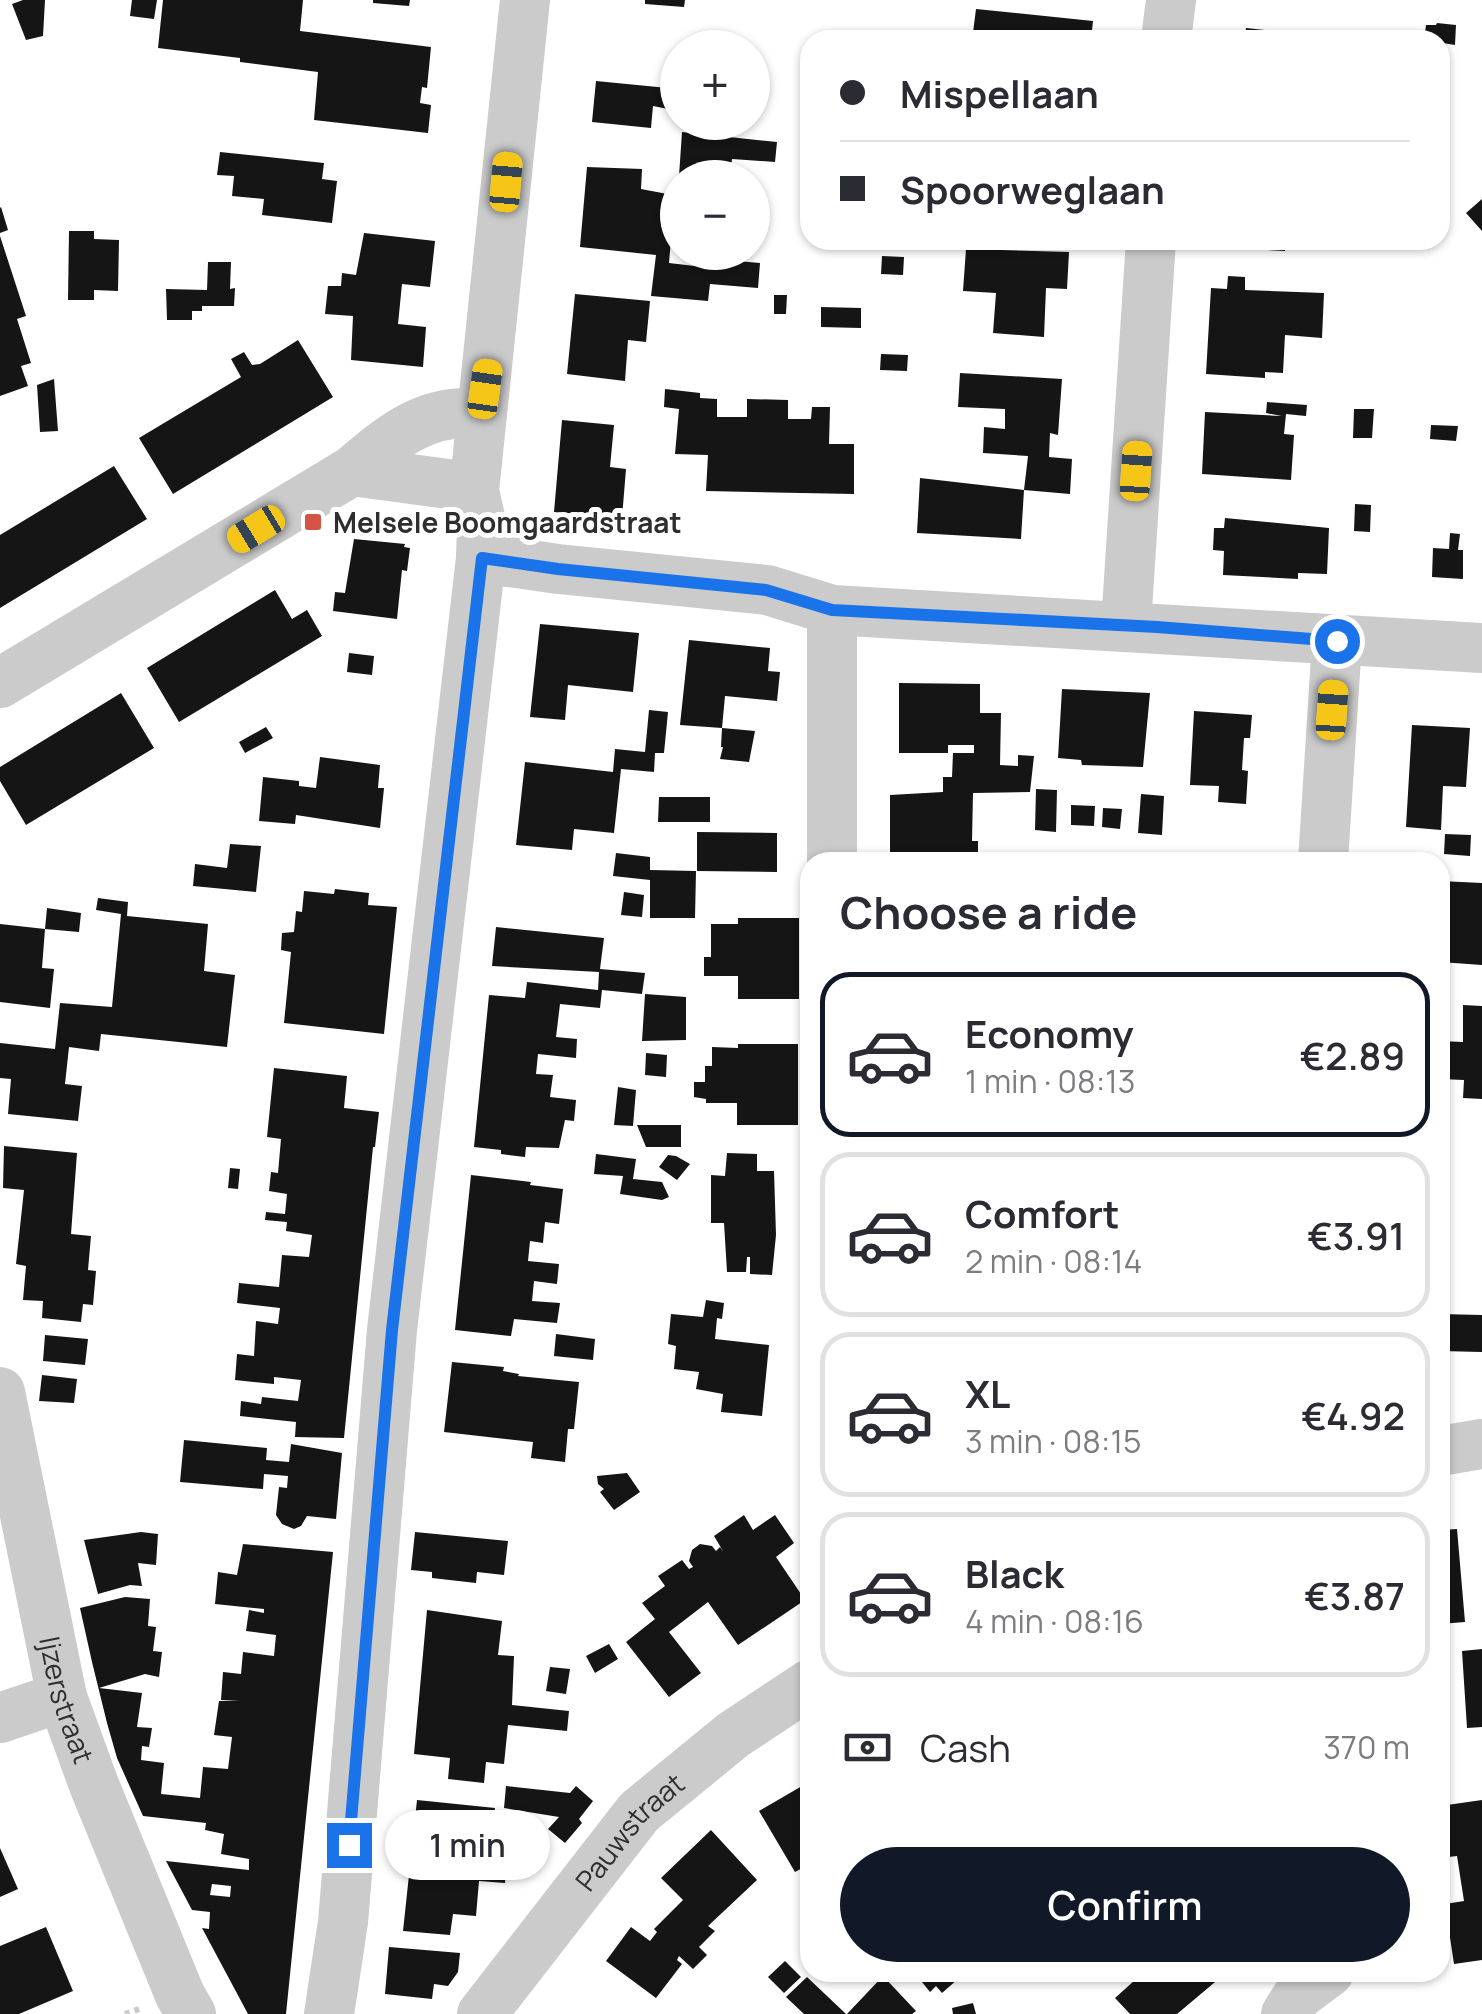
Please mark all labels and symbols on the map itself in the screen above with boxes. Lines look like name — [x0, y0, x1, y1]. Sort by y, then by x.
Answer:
car — [488, 151, 524, 213]
car — [466, 357, 504, 421]
car — [1119, 440, 1153, 502]
car — [223, 501, 289, 557]
place label: Melsele Boomgaardstraat — [333, 503, 682, 541]
marker: Melsele Boomgaardstraat — [302, 511, 324, 533]
route start — [1315, 619, 1360, 664]
car — [1315, 679, 1349, 741]
street label: Ijzerstraat — [31, 1633, 104, 1769]
street label: Pauwstraat — [566, 1764, 692, 1898]
callout: 1 min — [384, 1810, 549, 1880]
route end — [327, 1823, 372, 1868]

